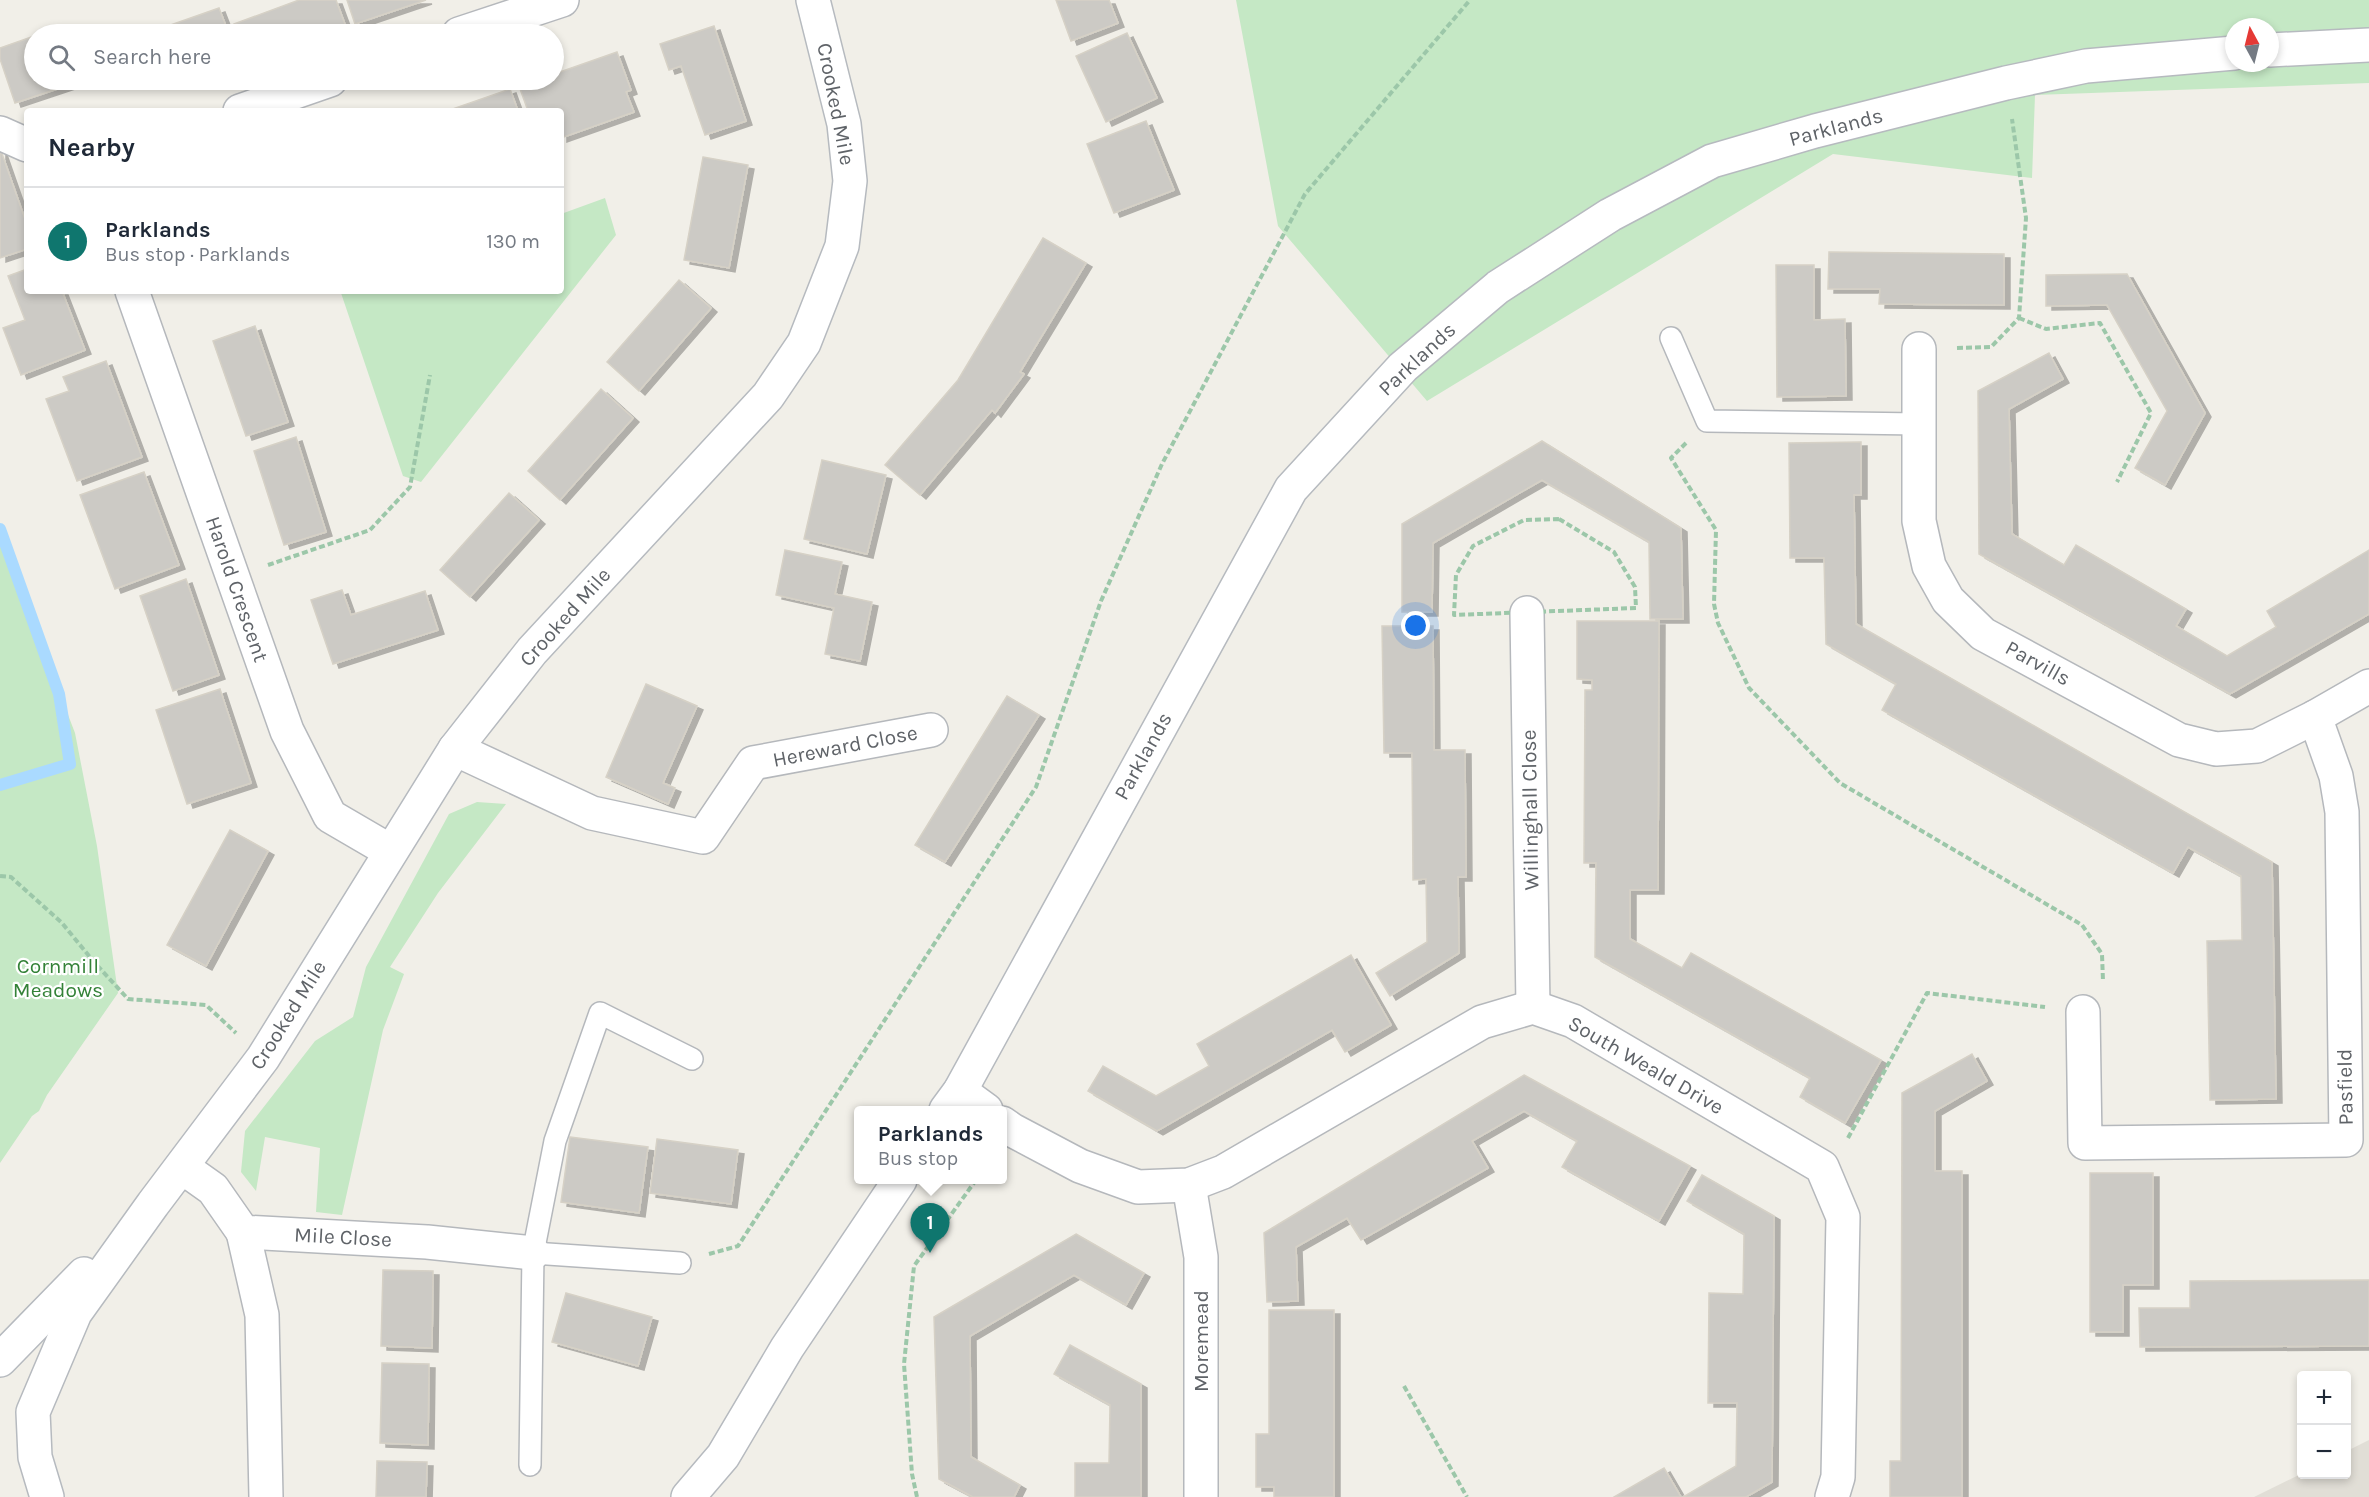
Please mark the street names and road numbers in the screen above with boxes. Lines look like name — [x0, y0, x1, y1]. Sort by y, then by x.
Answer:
street label: Crooked Mile — [812, 41, 860, 167]
street label: Parklands — [1786, 103, 1886, 151]
street label: Parklands — [1374, 317, 1460, 401]
street label: Harold Crescent — [201, 513, 273, 665]
street label: Crooked Mile — [515, 563, 615, 671]
street label: Parvills — [2001, 635, 2075, 691]
street label: Parklands — [1109, 708, 1177, 804]
street label: Hereward Close — [771, 720, 919, 772]
street label: Willinghall Close — [1517, 729, 1543, 891]
street label: Crooked Mile — [245, 956, 331, 1074]
street label: South Weald Drive — [1564, 1011, 1728, 1119]
street label: Pasfield — [2332, 1048, 2358, 1126]
street label: Mile Close — [294, 1222, 392, 1252]
street label: Moremead — [1189, 1290, 1213, 1392]

